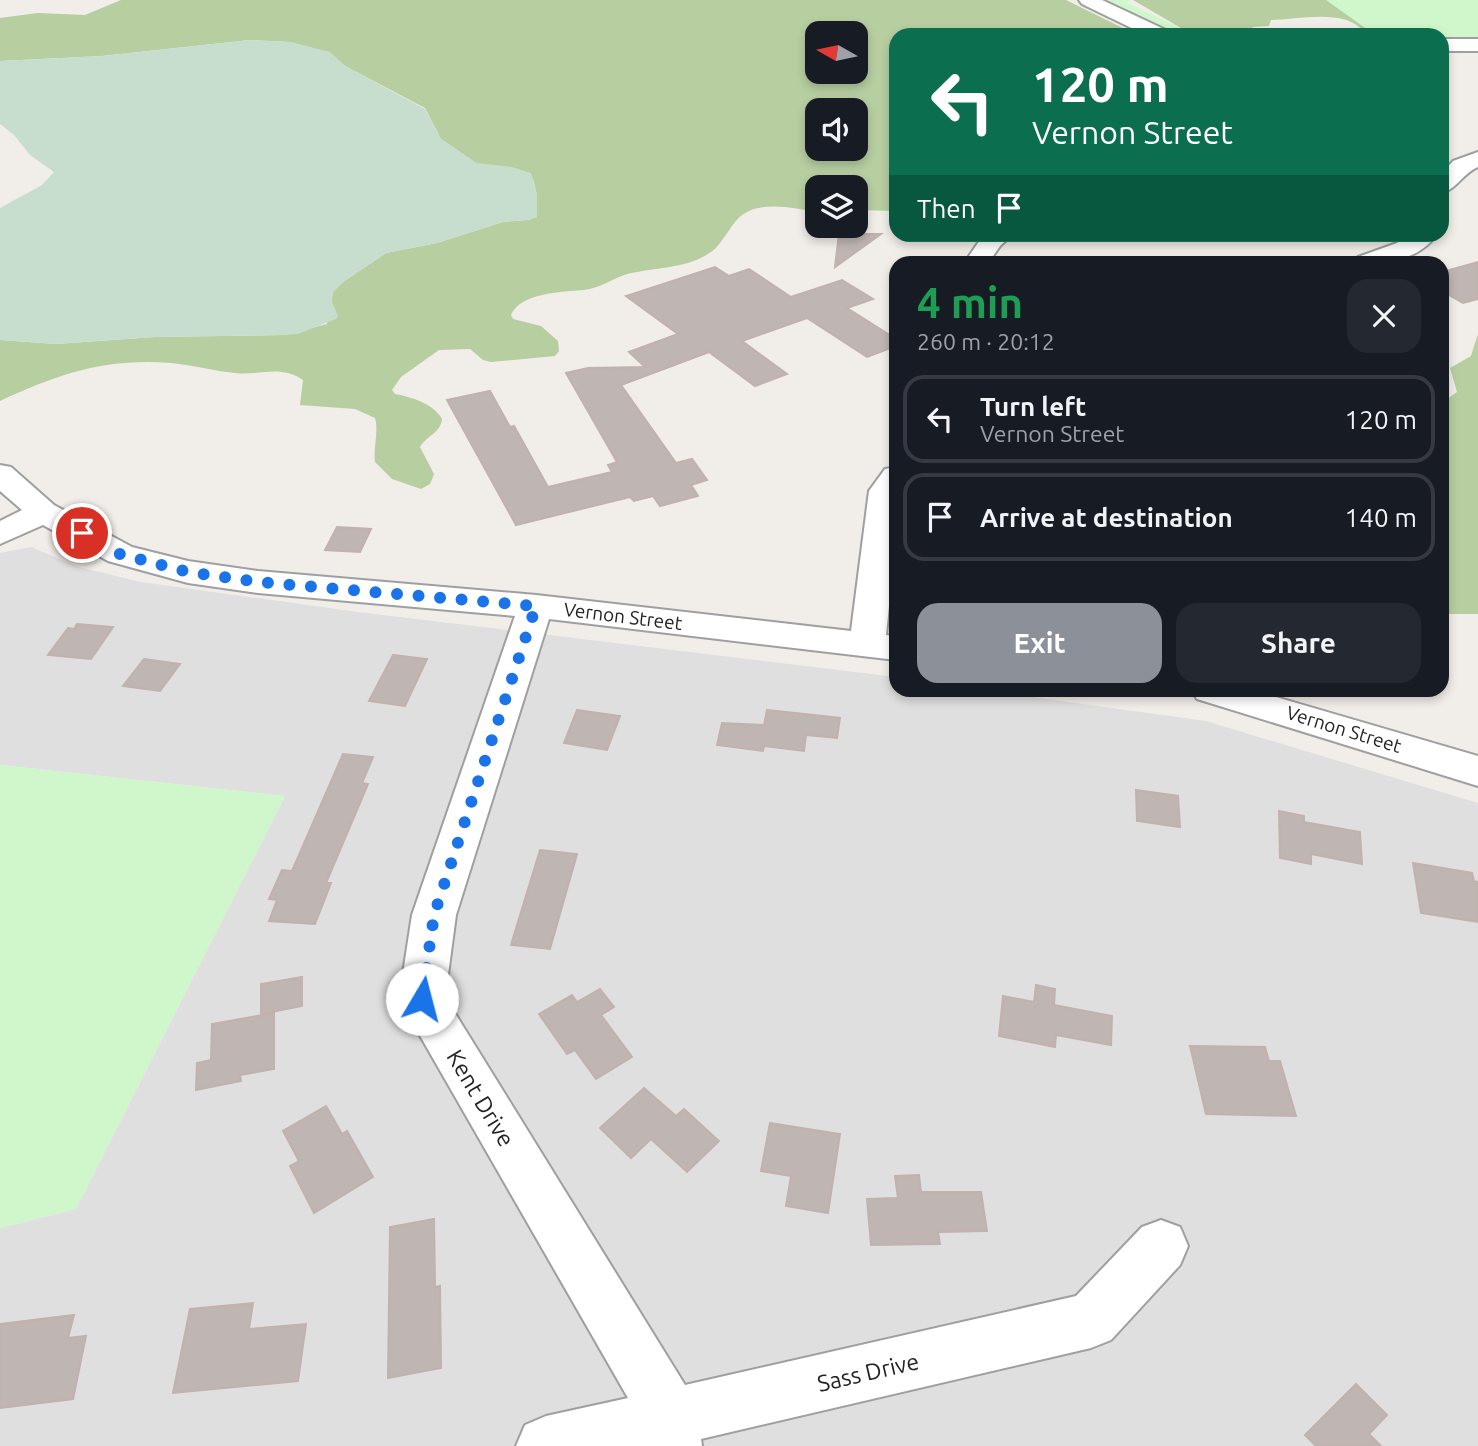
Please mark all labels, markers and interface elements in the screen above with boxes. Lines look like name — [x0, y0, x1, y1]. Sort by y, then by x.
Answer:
north arrow — [805, 21, 868, 84]
map controls — [805, 21, 868, 238]
icon: left — [917, 56, 1008, 147]
text: 120 m — [1032, 56, 1169, 111]
button: sound — [805, 98, 868, 161]
text: Vernon Street — [1032, 114, 1233, 150]
button: layers — [805, 175, 868, 238]
icon: arrive — [990, 189, 1028, 227]
text: Then — [917, 194, 976, 223]
text: 4 min — [917, 279, 1023, 326]
button: close — [1347, 279, 1421, 353]
text: 260 m · 20:12 — [917, 329, 1055, 354]
text: Turn left — [980, 392, 1086, 421]
icon: left — [921, 400, 959, 438]
text: 120 m — [1345, 405, 1417, 434]
text: Vernon Street — [980, 421, 1124, 446]
icon: arrive — [921, 498, 959, 536]
pin — [52, 503, 112, 563]
text: Arrive at destination — [980, 503, 1233, 532]
text: 140 m — [1345, 503, 1417, 532]
icon: arrive — [63, 514, 101, 552]
street label: Vernon Street — [562, 598, 684, 634]
button: Exit — [917, 603, 1162, 683]
button: Share — [1176, 603, 1421, 683]
street label: Vernon Street — [1284, 701, 1405, 757]
position arrow — [385, 962, 459, 1036]
street label: Kent Drive — [442, 1045, 520, 1151]
street label: Sass Drive — [815, 1348, 921, 1396]

